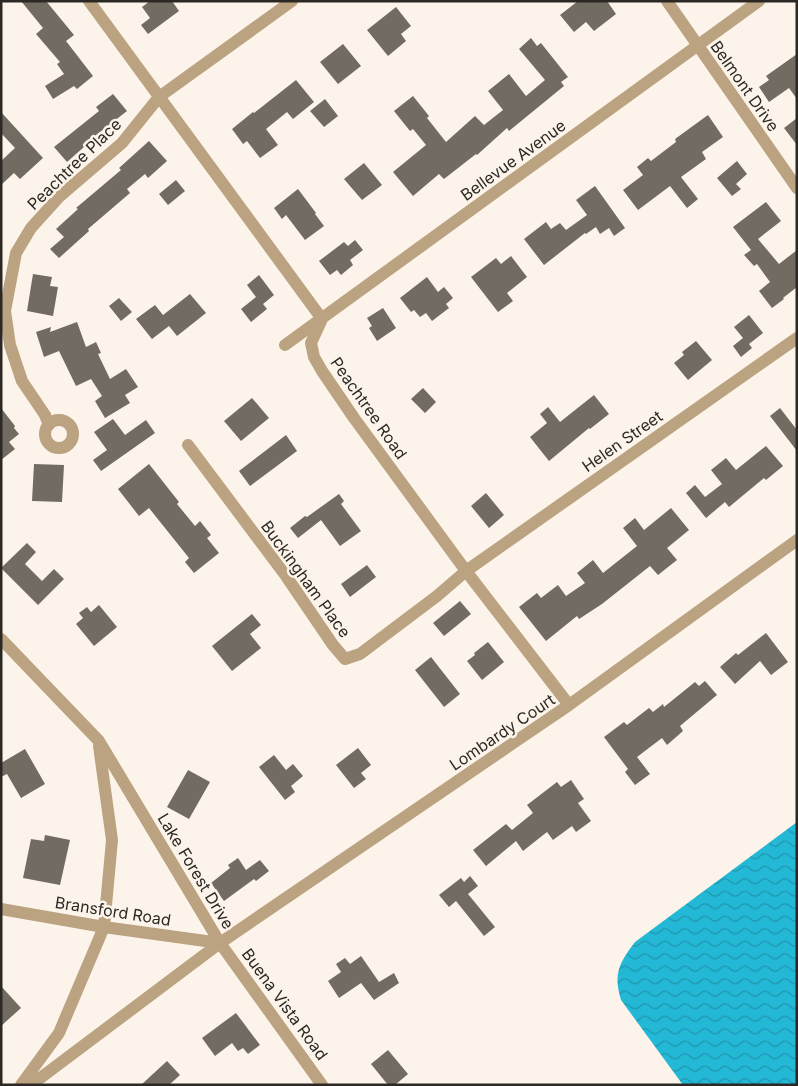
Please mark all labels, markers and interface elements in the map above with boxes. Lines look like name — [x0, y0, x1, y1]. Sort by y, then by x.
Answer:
street label: Belmont Drive — [706, 37, 784, 135]
street label: Peachtree Place — [23, 114, 125, 214]
street label: Bellevue Avenue — [457, 115, 569, 205]
street label: Peachtree Road — [326, 353, 412, 463]
street label: Helen Street — [578, 406, 666, 476]
street label: Buckingham Place — [257, 517, 355, 641]
street label: Lombardy Court — [445, 689, 559, 775]
street label: Lake Forest Drive — [154, 809, 238, 933]
street label: Bransford Road — [54, 892, 172, 930]
street label: Buena Vista Road — [238, 944, 332, 1064]

